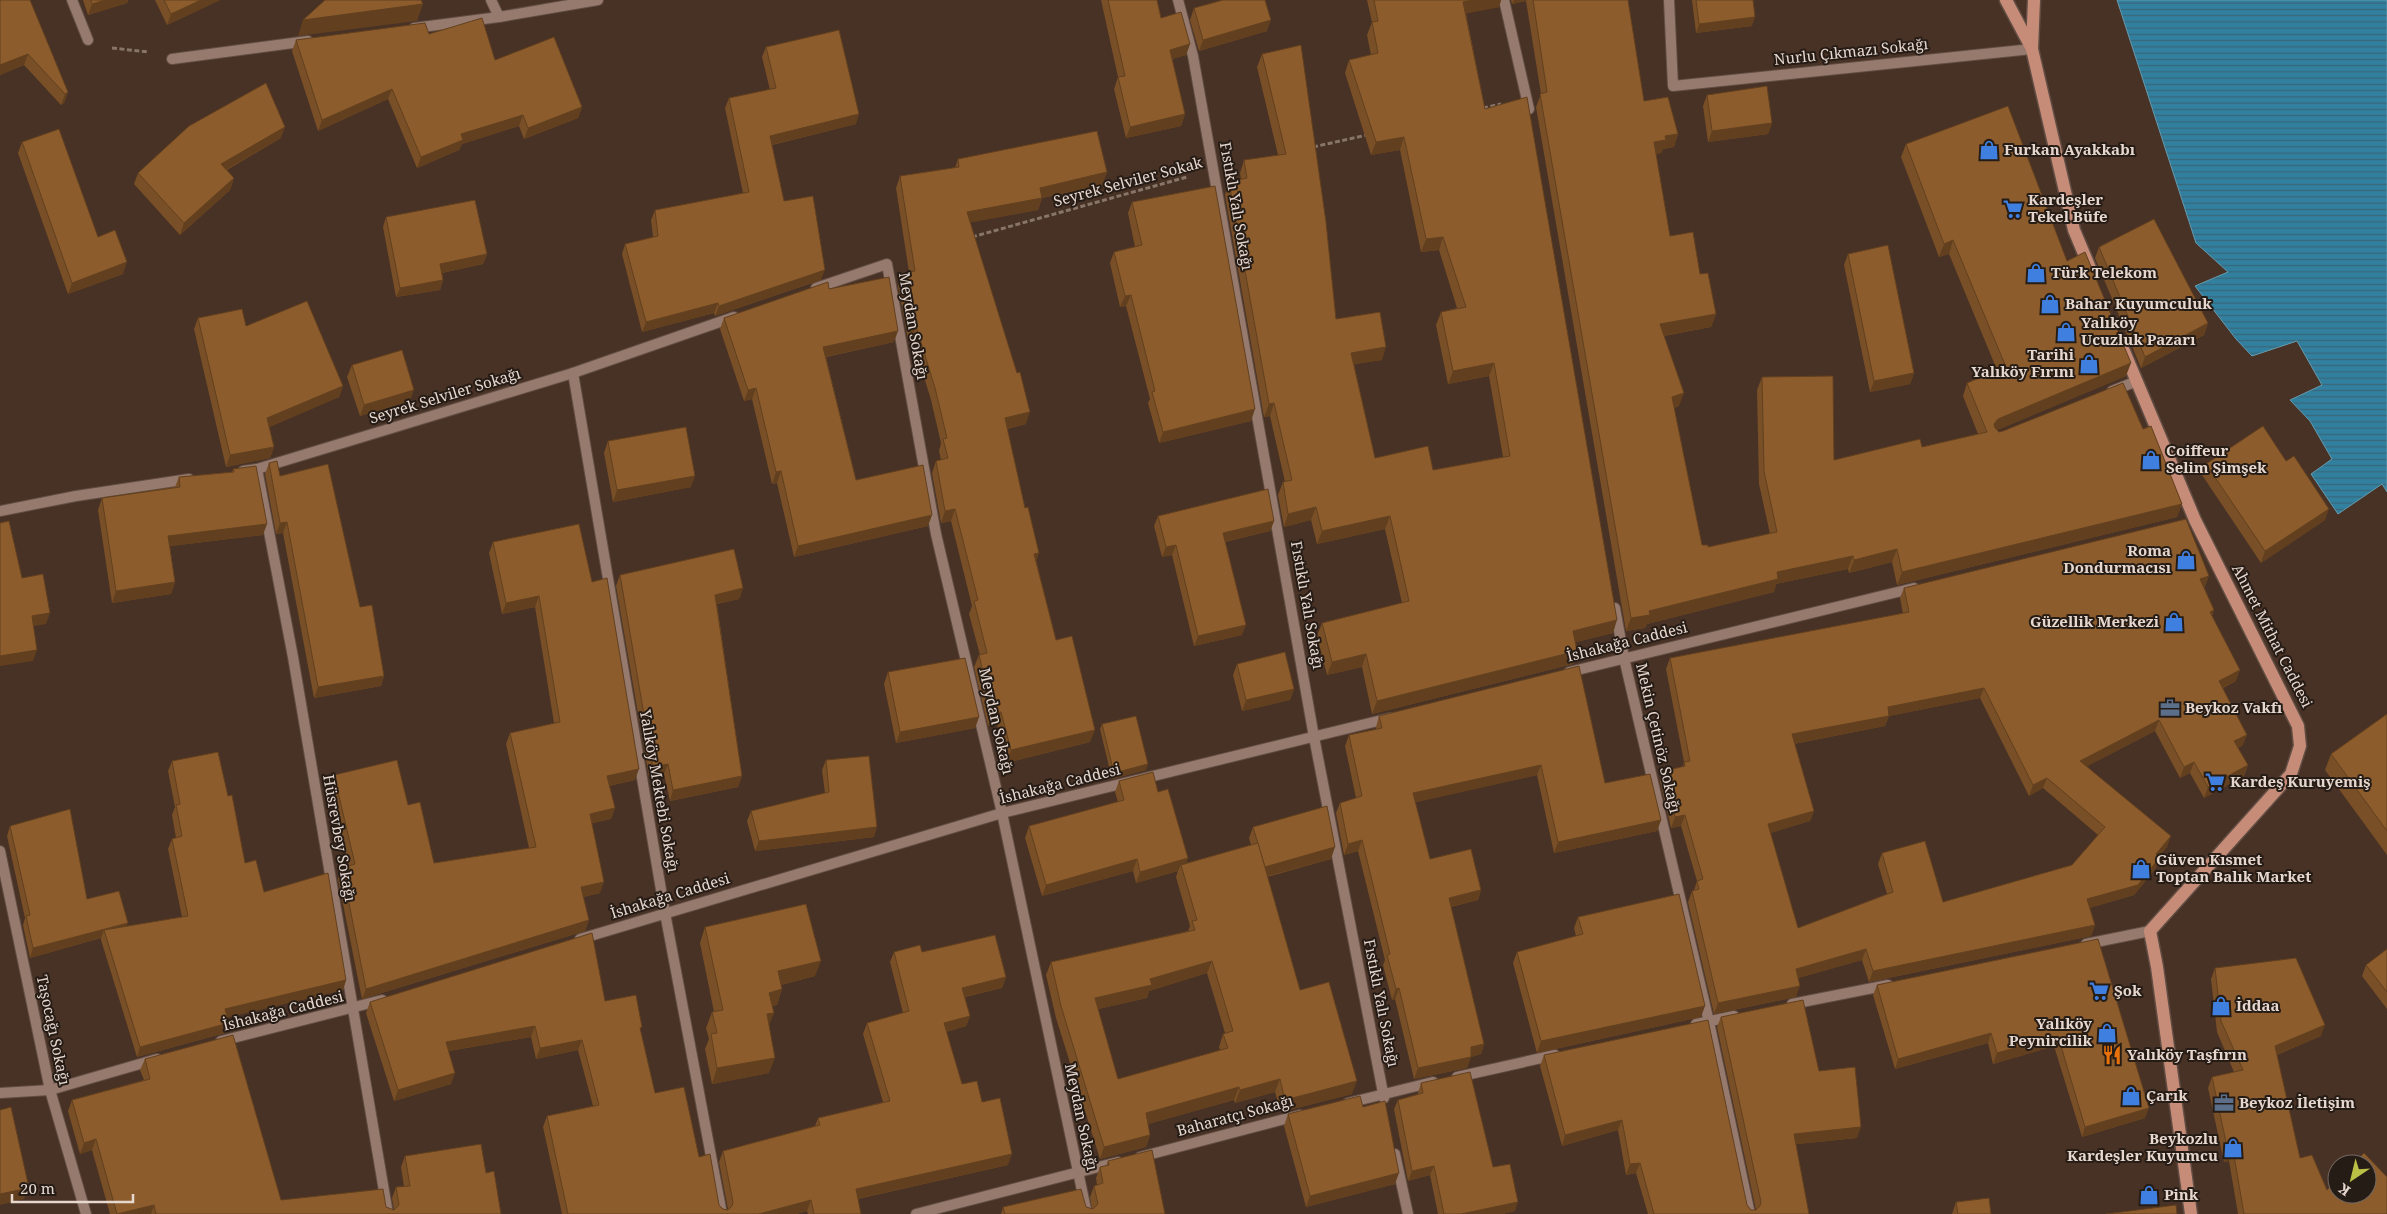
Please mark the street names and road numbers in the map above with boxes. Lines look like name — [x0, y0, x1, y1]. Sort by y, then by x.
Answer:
street label: Nurlu Çıkmazı Sokağı — [1773, 33, 1929, 69]
street label: Fıstıklı Yalı Sokağı — [1216, 140, 1258, 272]
street label: Seyrek Selviler Sokak — [1051, 151, 1205, 211]
street label: Meydan Sokağı — [895, 271, 933, 381]
street label: Seyrek Selviler Sokağı — [367, 362, 523, 428]
street label: Fıstıklı Yalı Sokağı — [1287, 539, 1329, 671]
street label: Ahmet Mithat Caddesi — [2228, 560, 2318, 711]
street label: İshakağa Caddesi — [1564, 616, 1689, 666]
street label: Mekin Çetinöz Sokağı — [1632, 661, 1686, 815]
street label: Meydan Sokağı — [975, 666, 1019, 776]
street label: Yalıköy Mektebi Sokağı — [636, 707, 684, 874]
street label: İshakağa Caddesi — [997, 758, 1122, 808]
street label: Hüsrevbey Sokağı — [319, 773, 361, 903]
street label: İshakağa Caddesi — [608, 867, 732, 923]
street label: Fıstıklı Yalı Sokağı — [1360, 937, 1404, 1069]
street label: Taşocağı Sokağı — [33, 973, 75, 1087]
street label: İshakağa Caddesi — [220, 985, 345, 1035]
street label: Meydan Sokağı — [1061, 1062, 1103, 1172]
street label: Baharatçı Sokağı — [1174, 1090, 1295, 1140]

